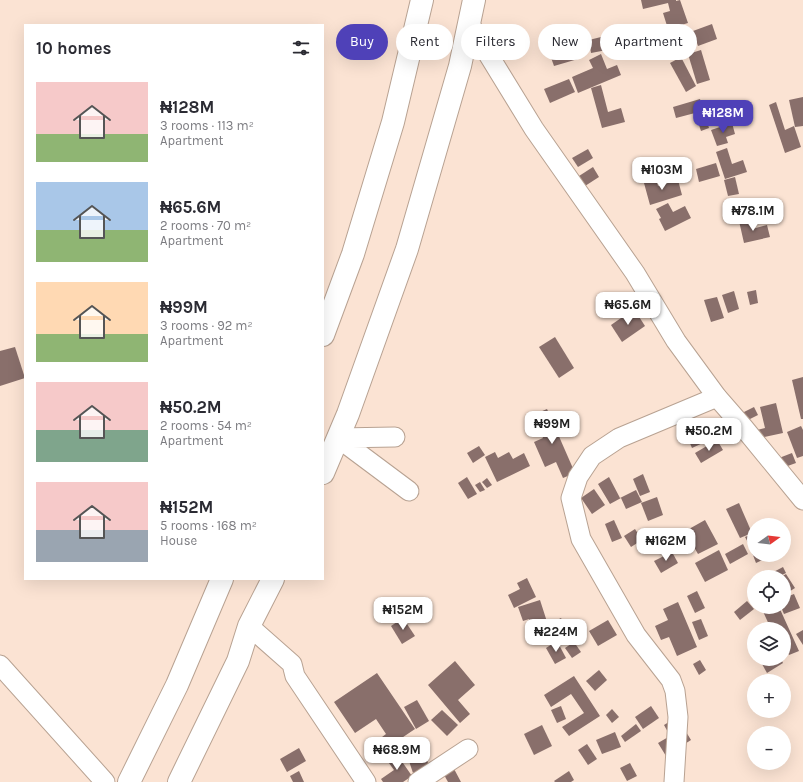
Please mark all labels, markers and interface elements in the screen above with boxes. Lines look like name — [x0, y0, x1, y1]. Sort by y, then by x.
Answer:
chip: Buy — [336, 24, 388, 60]
chip: Rent — [396, 24, 453, 60]
chip: Filters — [461, 24, 530, 60]
chip: New — [538, 24, 592, 60]
chip: Apartment — [600, 24, 697, 60]
icon: filters — [290, 37, 312, 59]
text: 10 homes — [36, 38, 111, 58]
text: ₦128M — [160, 97, 214, 117]
icon: home — [68, 98, 116, 146]
pin: ₦128M — [695, 100, 751, 134]
text: ₦128M — [702, 105, 744, 120]
text: 3 rooms · 113 m² — [160, 118, 254, 133]
text: Apartment — [160, 133, 223, 148]
pin: ₦103M — [634, 157, 690, 191]
text: ₦103M — [641, 162, 683, 177]
text: ₦65.6M — [160, 197, 221, 217]
icon: home — [68, 198, 116, 246]
pin: ₦78.1M — [720, 198, 786, 232]
text: ₦78.1M — [731, 203, 775, 218]
text: 2 rooms · 70 m² — [160, 218, 251, 233]
text: Apartment — [160, 233, 223, 248]
pin: ₦65.6M — [595, 292, 661, 326]
text: ₦99M — [160, 297, 208, 317]
text: ₦65.6M — [605, 297, 651, 312]
icon: home — [68, 298, 116, 346]
text: 3 rooms · 92 m² — [160, 318, 253, 333]
text: Apartment — [160, 333, 223, 348]
text: ₦50.2M — [160, 397, 222, 417]
icon: home — [68, 398, 116, 446]
pin: ₦99M — [528, 411, 576, 445]
text: ₦99M — [534, 416, 570, 431]
text: 2 rooms · 54 m² — [160, 418, 252, 433]
pin: ₦50.2M — [676, 418, 742, 452]
text: ₦50.2M — [685, 423, 733, 438]
text: Apartment — [160, 433, 223, 448]
text: ₦152M — [160, 497, 213, 517]
icon: home — [68, 498, 116, 546]
text: 5 rooms · 168 m² — [160, 518, 257, 533]
north arrow — [747, 518, 791, 562]
map controls — [747, 518, 791, 770]
pin: ₦162M — [638, 528, 694, 562]
text: House — [160, 533, 197, 548]
text: ₦162M — [645, 533, 687, 548]
button: locate — [747, 570, 791, 614]
pin: ₦152M — [375, 597, 431, 631]
text: ₦152M — [383, 602, 423, 617]
pin: ₦224M — [528, 619, 584, 653]
button: layers — [747, 622, 791, 666]
text: ₦224M — [534, 624, 578, 639]
button: + — [747, 674, 791, 718]
button: − — [747, 726, 791, 770]
pin: ₦68.9M — [364, 737, 430, 771]
text: ₦68.9M — [373, 742, 421, 757]

